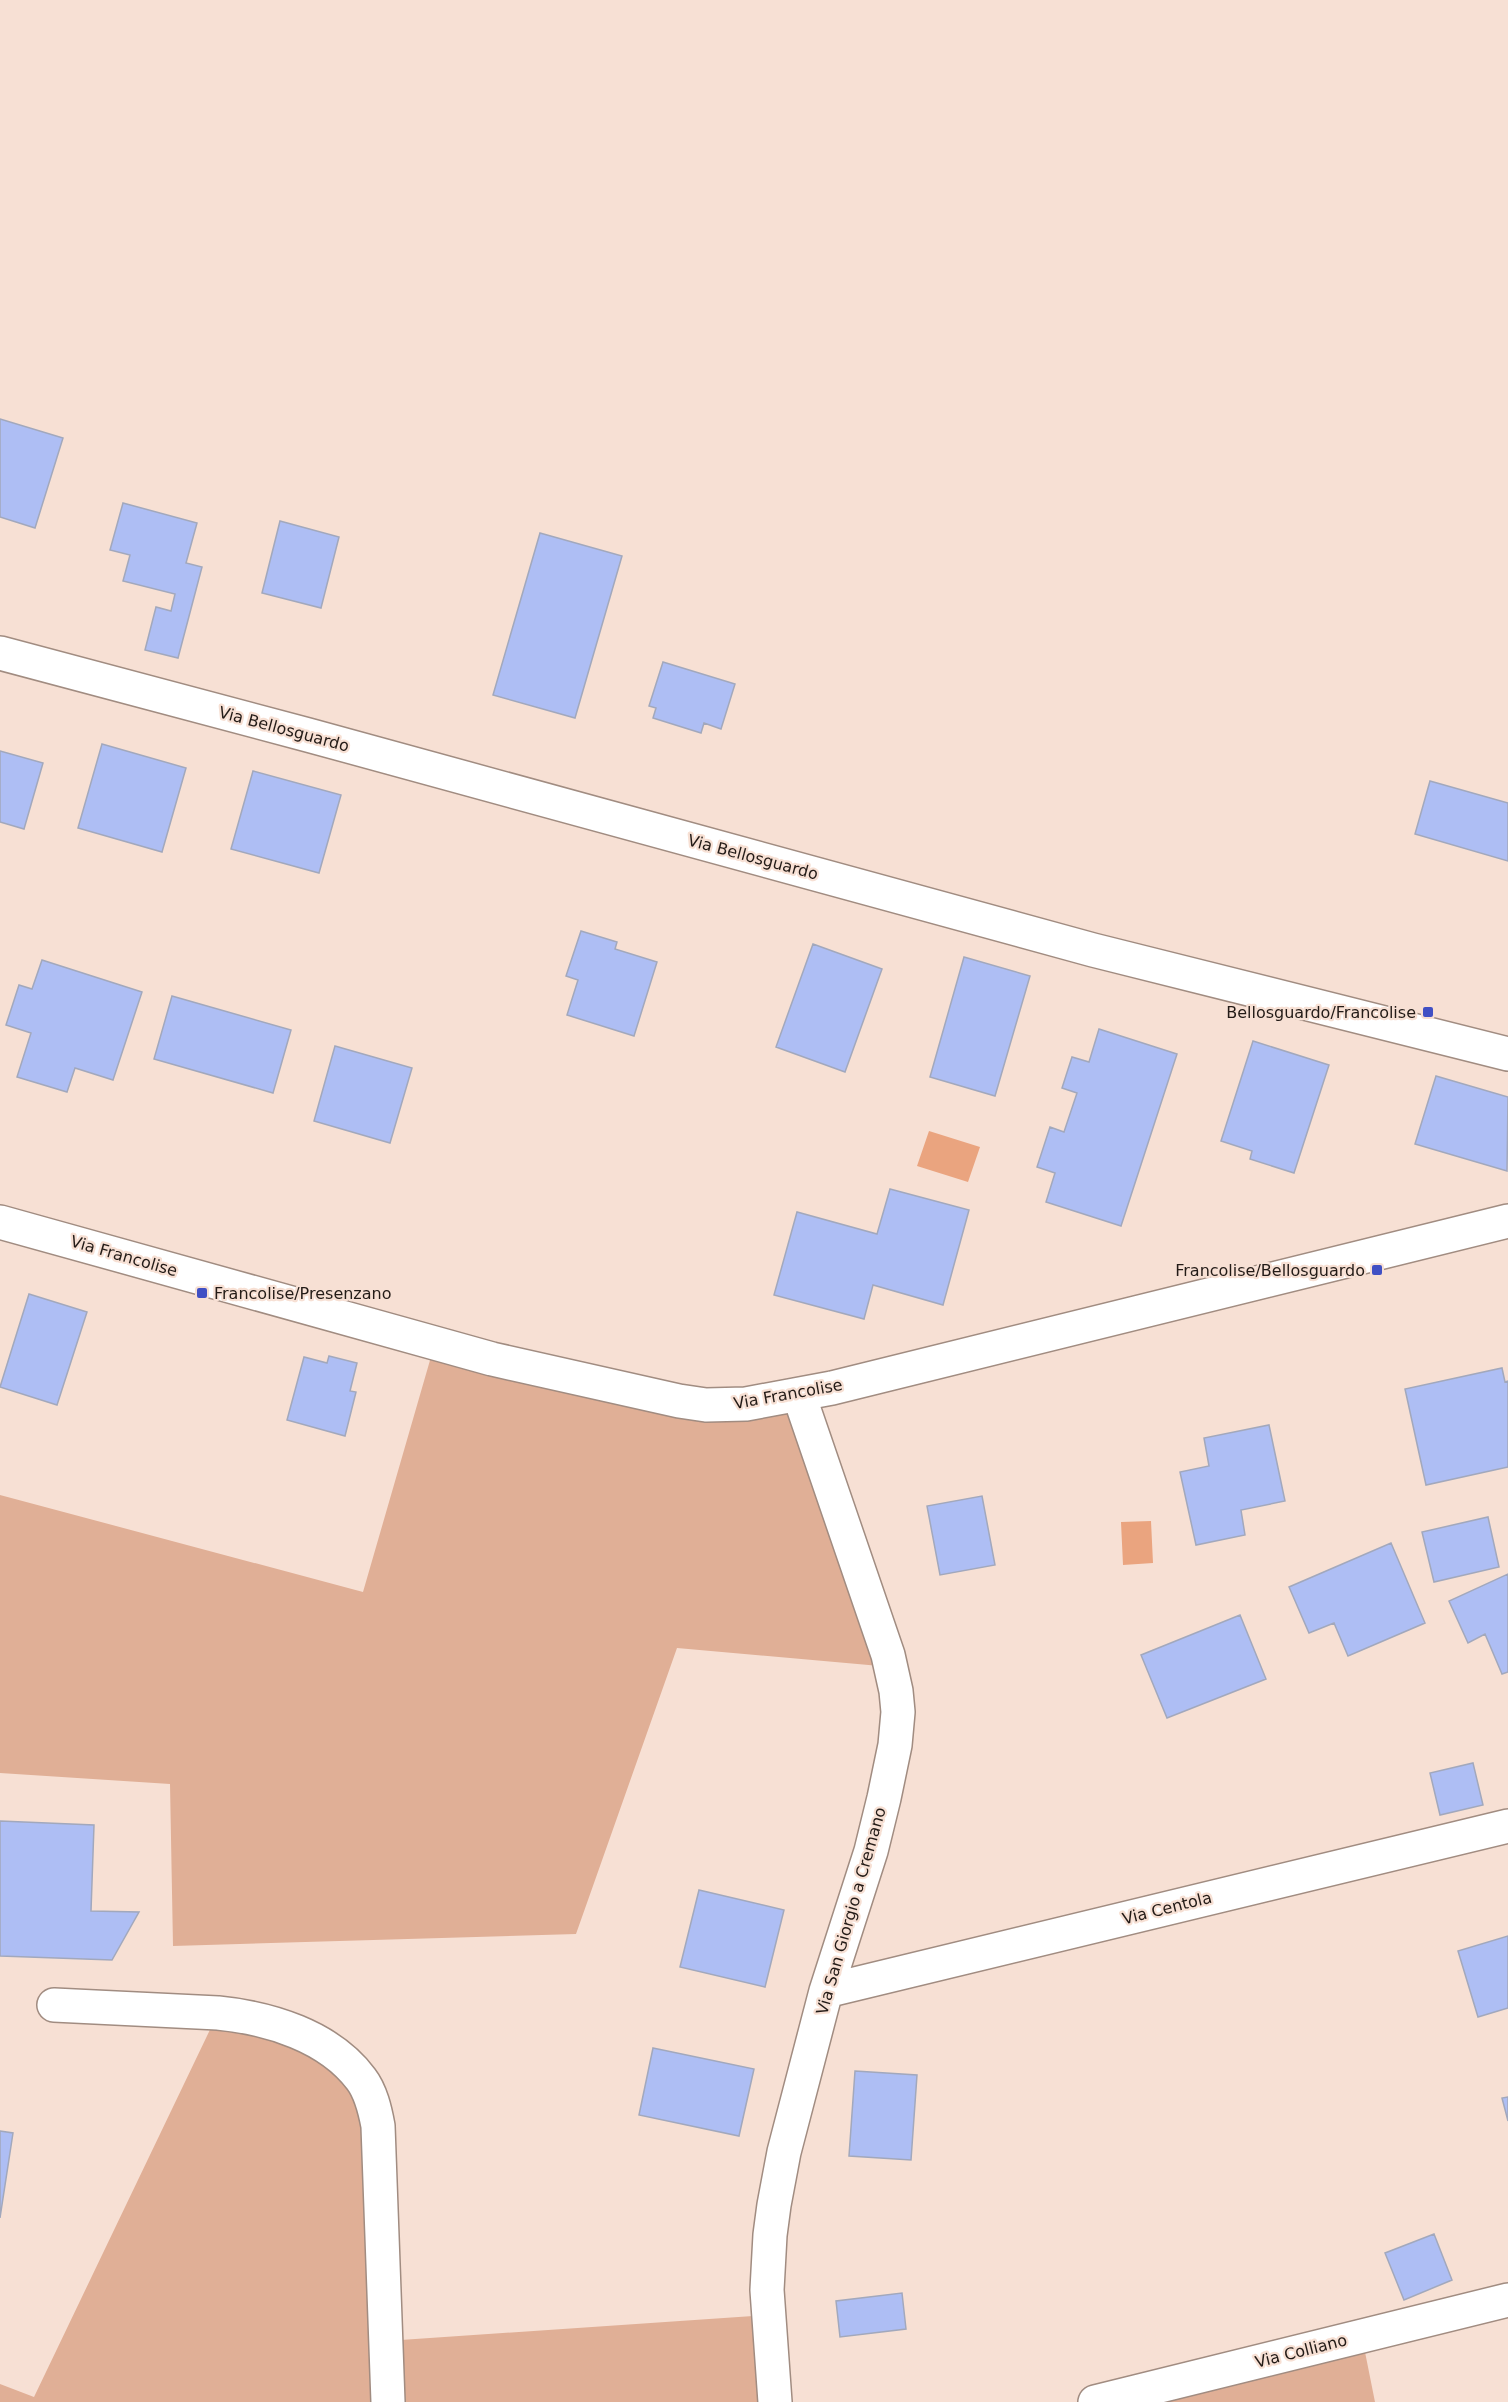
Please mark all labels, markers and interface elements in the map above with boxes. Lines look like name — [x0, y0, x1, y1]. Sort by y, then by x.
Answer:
street label: Via Bellosguardo — [217, 702, 351, 756]
street label: Via Bellosguardo — [686, 830, 820, 884]
place label: Bellosguardo/Francolise — [1226, 1003, 1416, 1022]
marker: Bellosguardo/Francolise — [1421, 1005, 1435, 1019]
street label: Via Francolise — [68, 1232, 180, 1280]
place label: Francolise/Bellosguardo — [1175, 1261, 1365, 1280]
marker: Francolise/Bellosguardo — [1370, 1263, 1384, 1277]
place label: Francolise/Presenzano — [214, 1284, 392, 1303]
marker: Francolise/Presenzano — [195, 1286, 209, 1300]
street label: Via Francolise — [732, 1375, 844, 1413]
street label: Via San Giorgio a Cremano — [812, 1805, 890, 2017]
street label: Via Centola — [1120, 1888, 1214, 1928]
street label: Via Colliano — [1253, 2330, 1349, 2372]

